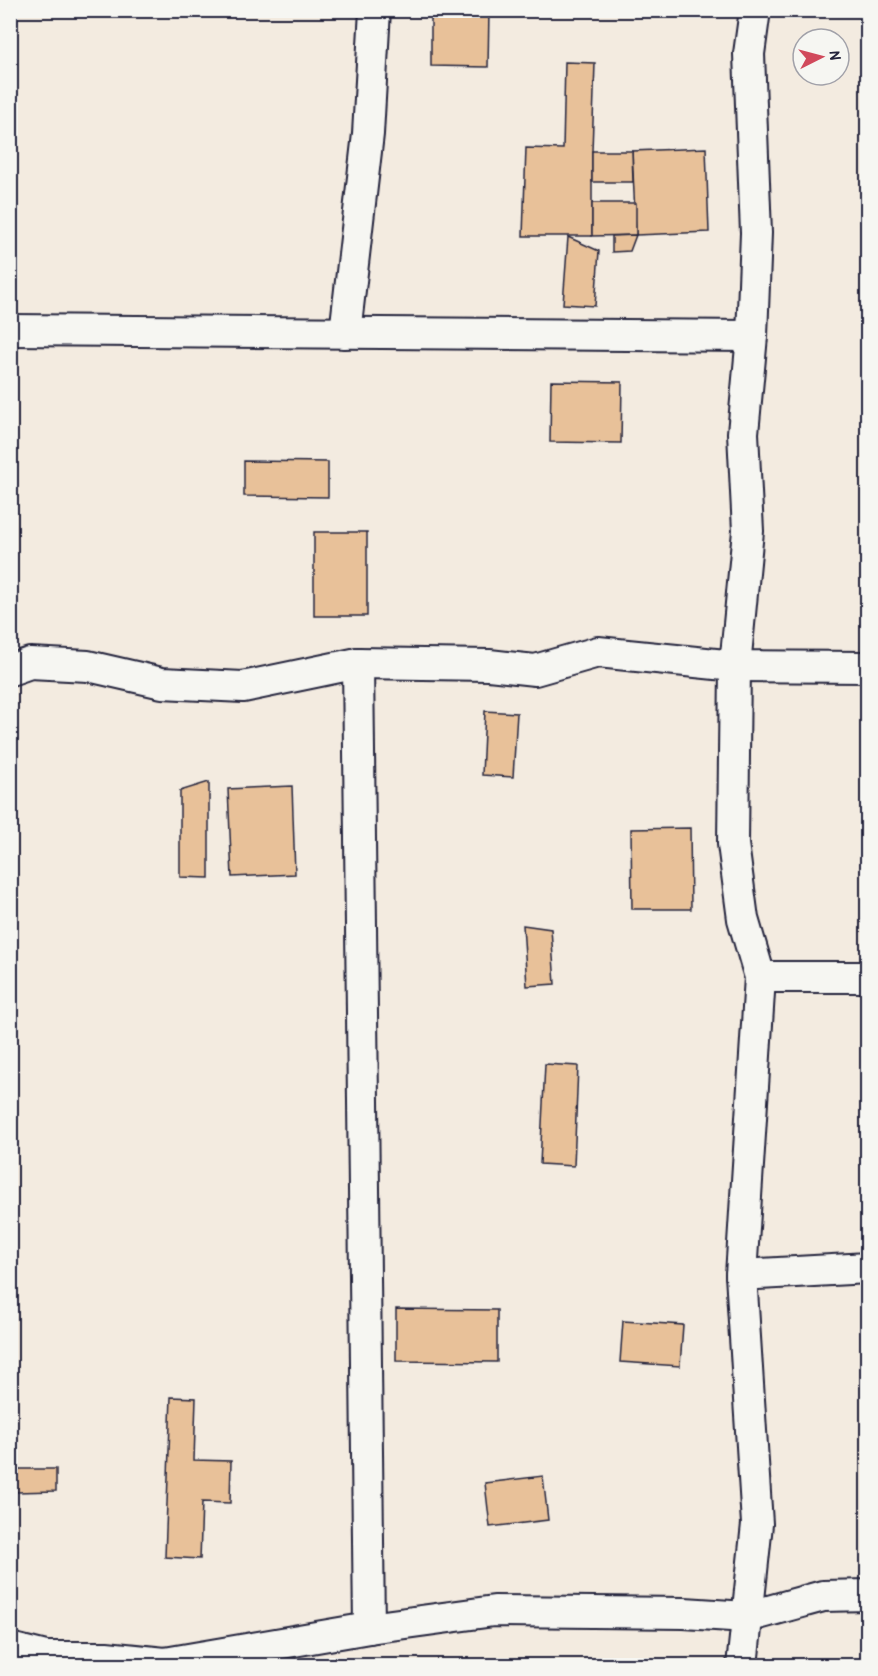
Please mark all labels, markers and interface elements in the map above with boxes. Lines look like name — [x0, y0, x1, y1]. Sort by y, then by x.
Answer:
north arrow — [791, 27, 851, 87]
text: N — [825, 50, 847, 61]

